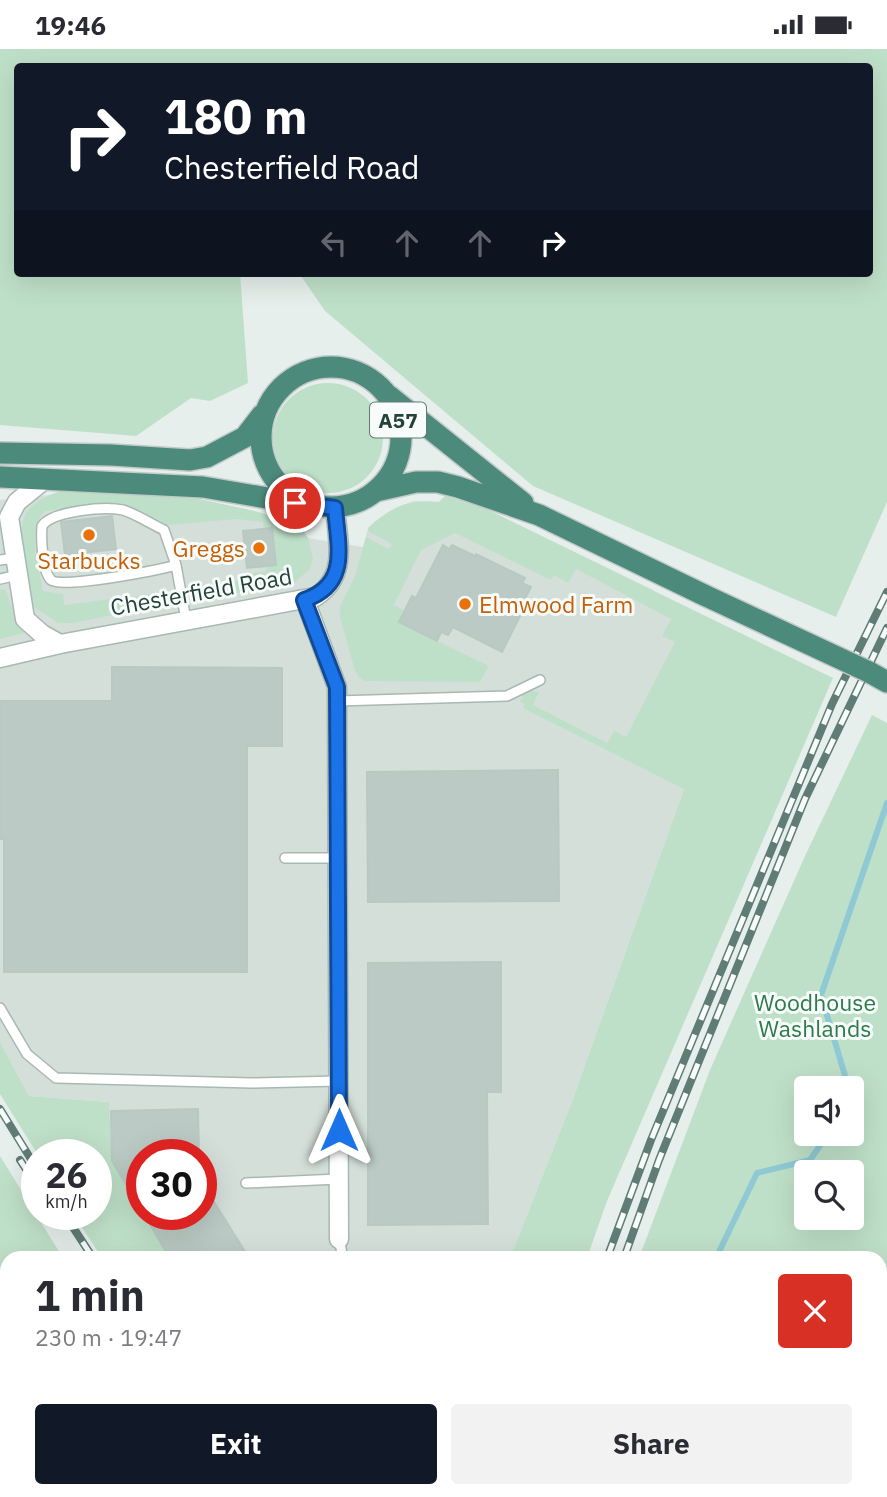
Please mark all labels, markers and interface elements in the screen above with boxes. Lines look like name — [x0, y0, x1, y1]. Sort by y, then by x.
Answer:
text: 19:46 — [35, 8, 106, 42]
text: 180 m — [164, 84, 308, 147]
icon: right — [49, 91, 140, 182]
text: Chesterfield Road — [164, 146, 420, 188]
icon: left — [315, 224, 353, 262]
icon: ahead — [388, 224, 426, 262]
icon: ahead — [461, 224, 499, 262]
icon: right — [534, 224, 572, 262]
road number: A57 — [370, 403, 426, 437]
pin — [265, 473, 325, 533]
icon: arrive — [276, 484, 314, 522]
marker: Starbucks — [81, 527, 97, 543]
place label: Greggs — [173, 533, 245, 563]
marker: Greggs — [251, 540, 267, 556]
place label: Starbucks — [37, 545, 141, 575]
street label: Chesterfield Road — [108, 560, 294, 622]
place label: Elmwood Farm — [479, 589, 633, 619]
marker: Elmwood Farm — [457, 596, 473, 612]
park label: Woodhouse Washlands — [754, 987, 876, 1043]
map controls — [794, 1076, 864, 1230]
button: sound — [794, 1076, 864, 1146]
position arrow — [302, 1093, 376, 1167]
speed limit sign: 30 — [126, 1139, 217, 1230]
text: 26 — [45, 1152, 88, 1198]
button: search — [794, 1160, 864, 1230]
text: km/h — [45, 1190, 88, 1213]
text: 1 min — [35, 1268, 145, 1323]
button: close — [778, 1274, 852, 1348]
text: 230 m · 19:47 — [35, 1322, 182, 1352]
button: Exit — [35, 1404, 437, 1484]
button: Share — [451, 1404, 852, 1484]

